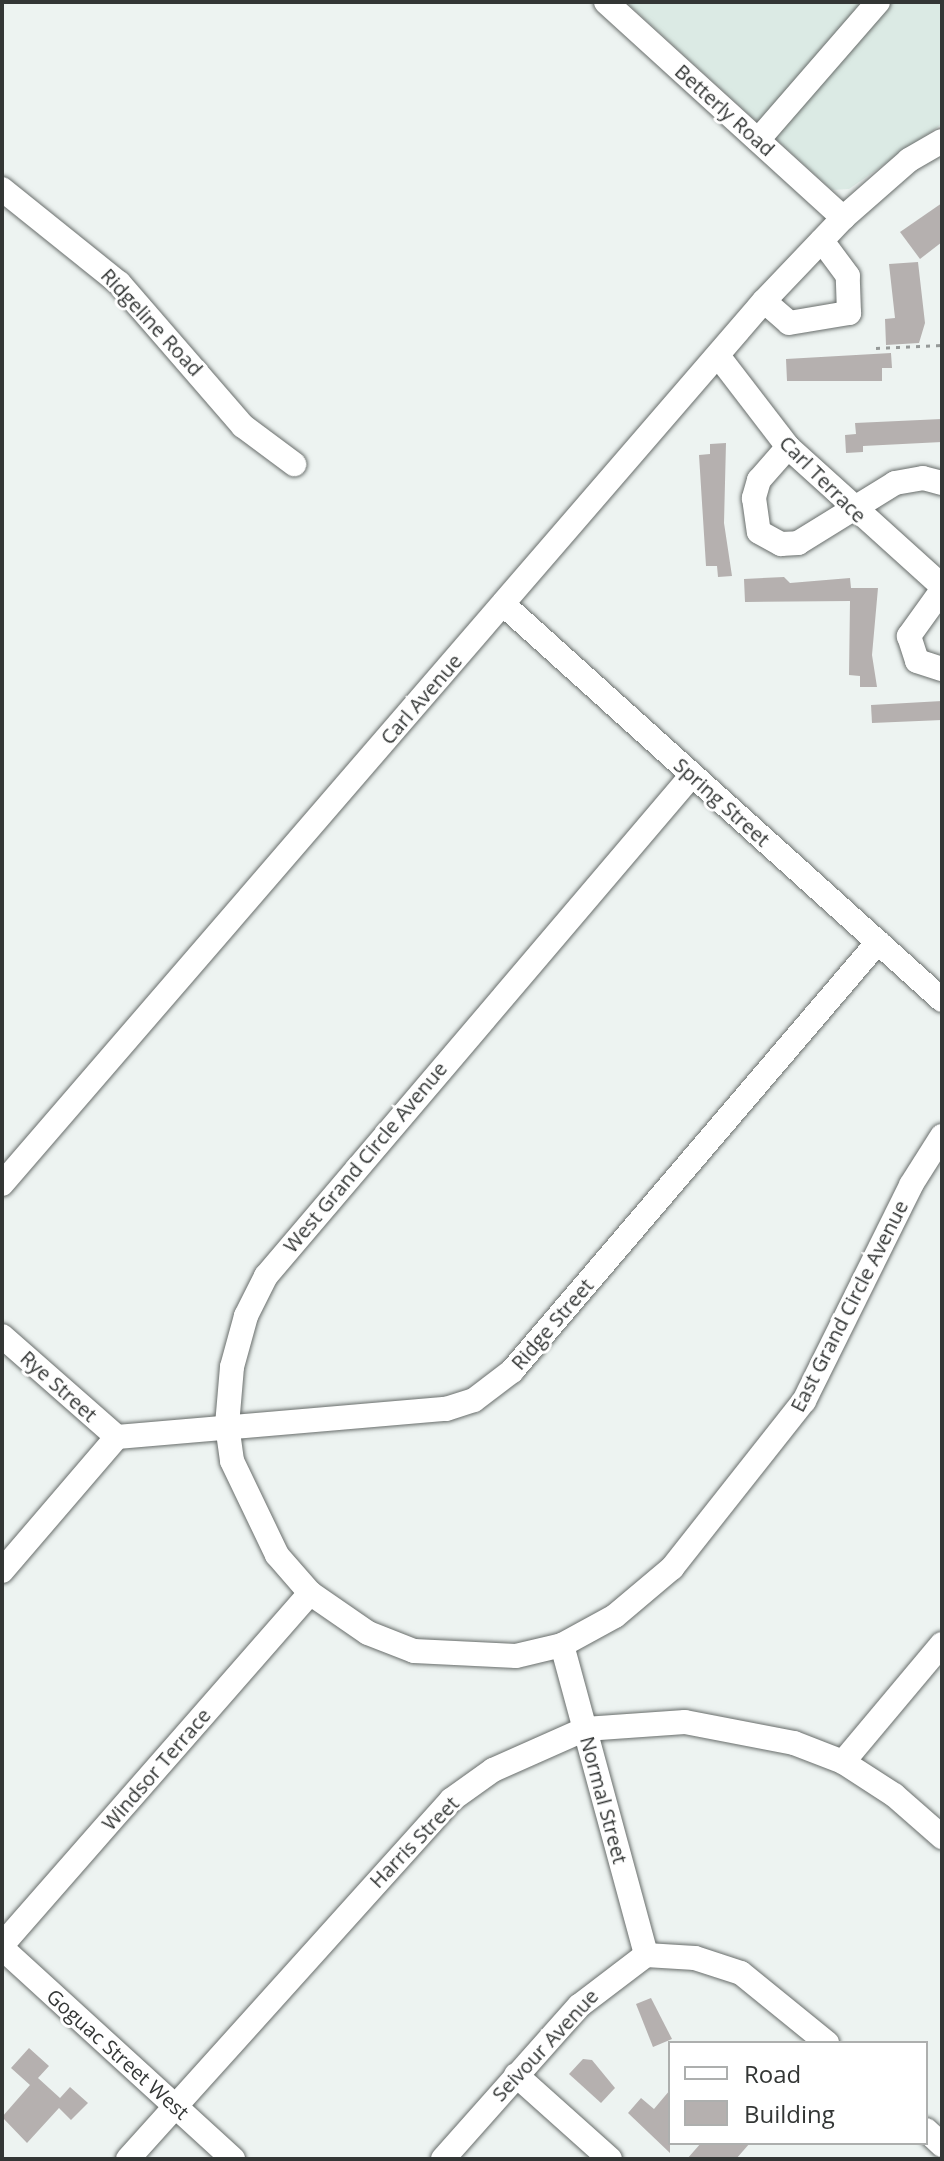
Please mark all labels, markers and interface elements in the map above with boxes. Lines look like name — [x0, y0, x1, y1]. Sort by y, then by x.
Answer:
street label: Betterly Road — [670, 59, 780, 161]
street label: Ridgeline Road — [96, 263, 208, 381]
street label: Carl Terrace — [775, 431, 871, 527]
street label: Carl Avenue — [375, 649, 467, 749]
street label: Spring Street — [669, 753, 775, 851]
street label: West Grand Circle Avenue — [278, 1057, 452, 1257]
street label: East Grand Circle Avenue — [785, 1196, 913, 1416]
street label: Ridge Street — [506, 1274, 598, 1374]
street label: Rye Street — [16, 1345, 102, 1427]
street label: Windsor Terrace — [97, 1703, 215, 1835]
street label: Normal Street — [575, 1734, 633, 1866]
street label: Harris Street — [364, 1791, 464, 1893]
street label: Goguac Street West — [42, 1984, 194, 2124]
street label: Seivour Avenue — [487, 1984, 603, 2106]
legend — [668, 2041, 928, 2145]
text: Road — [744, 2057, 801, 2090]
text: Building — [744, 2097, 835, 2130]

